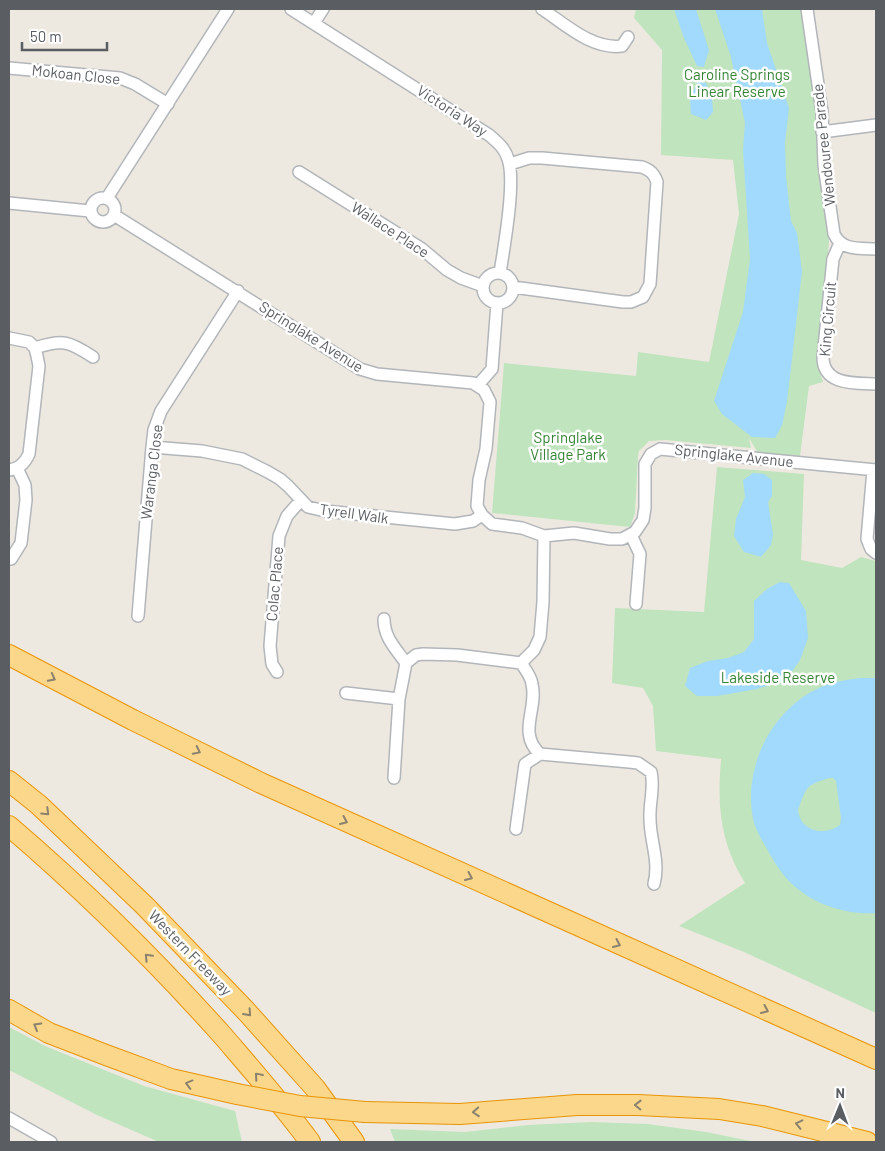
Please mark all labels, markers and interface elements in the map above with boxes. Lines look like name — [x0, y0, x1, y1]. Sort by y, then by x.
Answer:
scale bar — [22, 20, 108, 52]
text: 50 m — [30, 27, 62, 45]
street label: Mokoan Close — [31, 60, 121, 88]
park label: Caroline Springs Linear Reserve — [684, 65, 790, 100]
street label: Victoria Way — [414, 81, 491, 140]
street label: Wendouree Parade — [808, 83, 838, 207]
street label: Wallace Place — [348, 197, 433, 261]
street label: King Circuit — [815, 280, 839, 357]
street label: Springlake Avenue — [256, 297, 367, 375]
street label: Waranga Close — [136, 423, 166, 521]
park label: Springlake Village Park — [530, 428, 606, 463]
street label: Springlake Avenue — [674, 440, 794, 470]
street label: Tyrell Walk — [319, 499, 390, 527]
street label: Colac Place — [262, 546, 286, 622]
park label: Lakeside Reserve — [721, 668, 835, 686]
one-way arrow — [47, 671, 56, 681]
one-way arrow — [192, 745, 201, 756]
one-way arrow — [41, 806, 50, 815]
one-way arrow — [339, 814, 348, 825]
one-way arrow — [464, 871, 473, 882]
street label: Western Freeway — [145, 906, 236, 999]
one-way arrow — [612, 937, 621, 948]
one-way arrow — [145, 953, 154, 962]
one-way arrow — [760, 1004, 769, 1015]
one-way arrow — [242, 1008, 251, 1017]
one-way arrow — [34, 1023, 43, 1033]
one-way arrow — [255, 1073, 264, 1082]
one-way arrow — [185, 1079, 194, 1089]
north arrow — [815, 1081, 865, 1131]
text: N — [835, 1084, 845, 1101]
one-way arrow — [634, 1100, 642, 1111]
one-way arrow — [472, 1107, 480, 1118]
one-way arrow — [795, 1119, 804, 1130]

